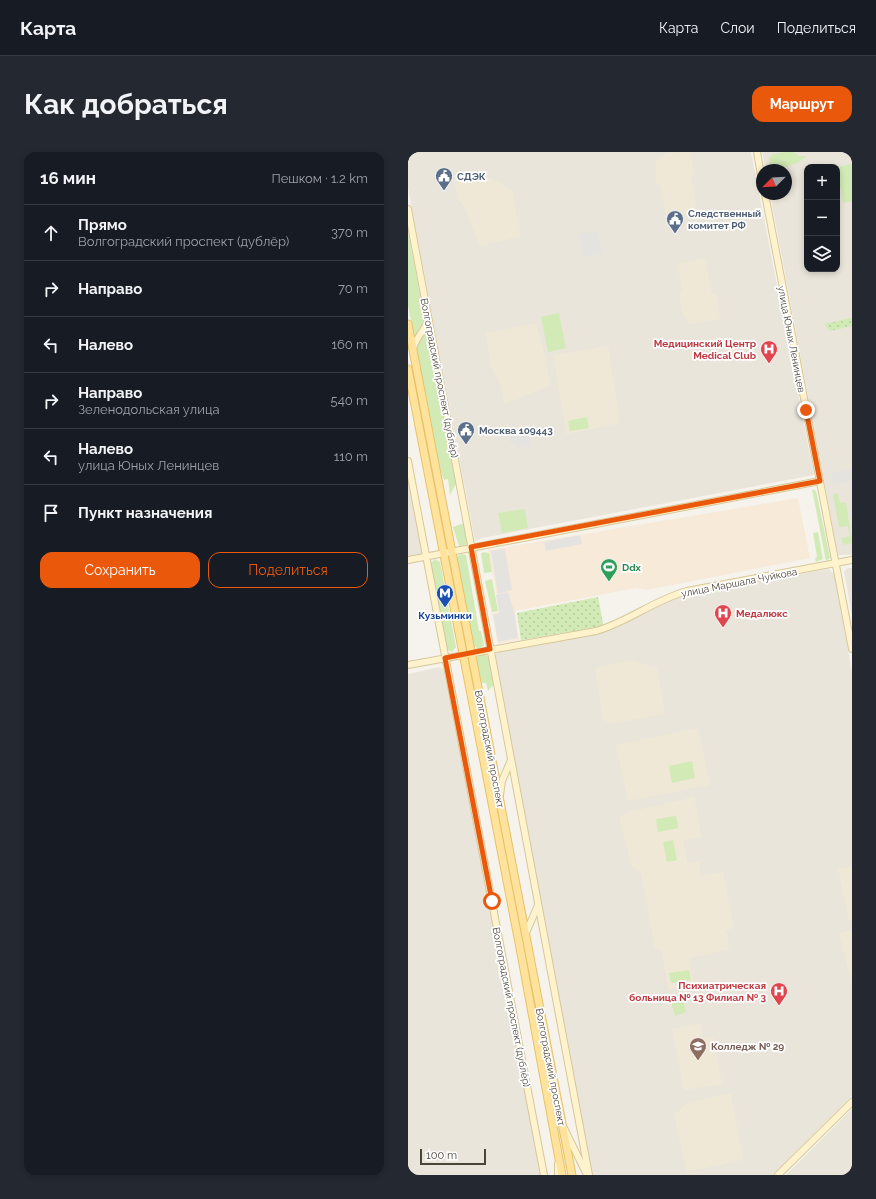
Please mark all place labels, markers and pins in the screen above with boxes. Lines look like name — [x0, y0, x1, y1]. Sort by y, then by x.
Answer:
public building icon: СДЭК — [434, 166, 454, 191]
place label: СДЭК — [457, 171, 486, 182]
place label: Следственный комитет РФ — [688, 208, 761, 231]
public building icon: Следственный комитет РФ — [665, 209, 685, 234]
place label: Медицинский Центр Medical Club — [654, 338, 757, 361]
hospital icon: Медицинский Центр Medical Club — [759, 339, 779, 364]
public building icon: Москва 109443 — [456, 420, 476, 445]
place label: Москва 109443 — [479, 425, 553, 436]
sports icon: Ddx — [599, 557, 619, 582]
place label: Ddx — [622, 562, 642, 573]
metro station icon: Кузьминки — [435, 583, 455, 608]
hospital icon: Медалюкс — [713, 603, 733, 628]
place label: Медалюкс — [736, 608, 788, 619]
place label: Кузьминки — [418, 610, 472, 621]
place label: Психиатрическая больница № 13 Филиал № 3 — [629, 980, 766, 1003]
hospital icon: Психиатрическая больница № 13 Филиал № 3 — [769, 981, 789, 1006]
school or university icon: Колледж № 29 — [688, 1036, 708, 1061]
place label: Колледж № 29 — [711, 1041, 784, 1052]

